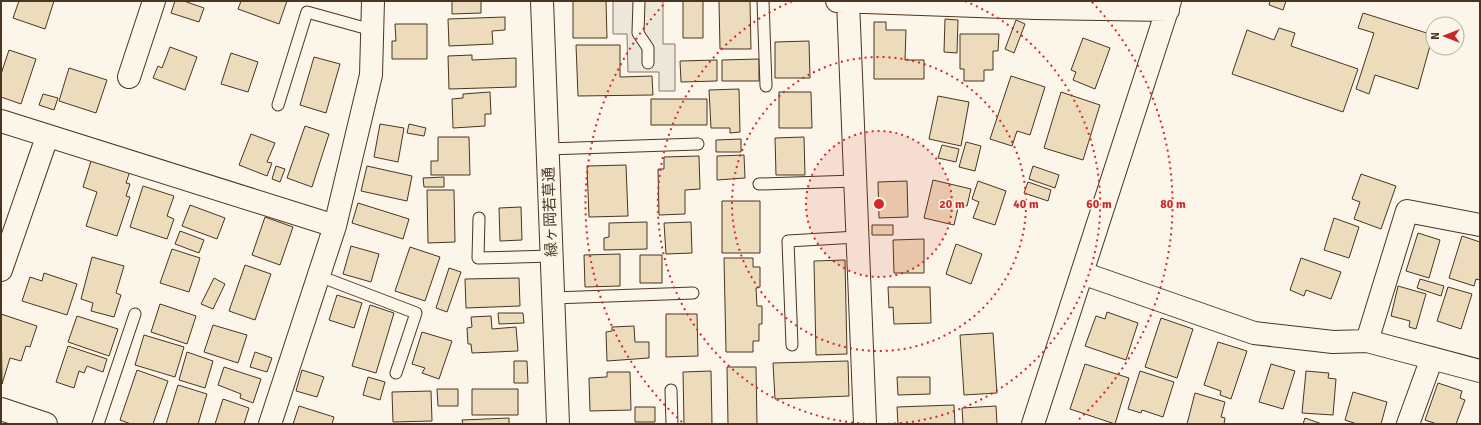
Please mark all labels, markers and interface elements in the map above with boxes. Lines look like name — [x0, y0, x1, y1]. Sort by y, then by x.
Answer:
north arrow — [1425, 16, 1465, 56]
text: N — [1429, 32, 1442, 40]
street label: 緑ヶ岡若草通 — [539, 167, 561, 257]
centre of rings — [872, 197, 886, 211]
text: 20 m — [939, 197, 965, 212]
text: 40 m — [1013, 197, 1039, 212]
text: 60 m — [1086, 197, 1112, 212]
text: 80 m — [1160, 197, 1186, 212]

